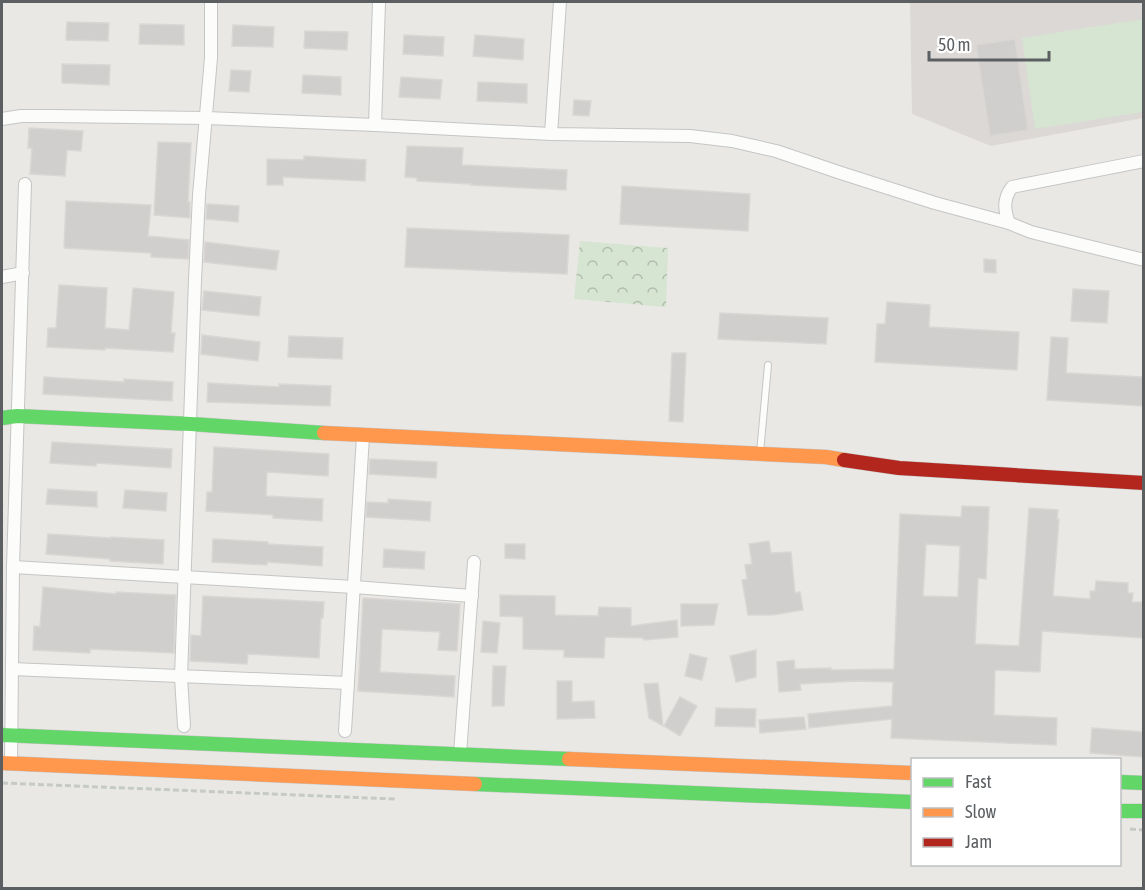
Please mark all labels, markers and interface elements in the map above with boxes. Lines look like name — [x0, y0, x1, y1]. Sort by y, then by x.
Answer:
scale bar — [929, 24, 1049, 62]
text: 50 m — [938, 34, 970, 55]
legend — [911, 758, 1121, 866]
text: Fast — [965, 771, 992, 792]
text: Slow — [965, 801, 996, 822]
text: Jam — [965, 831, 992, 852]

